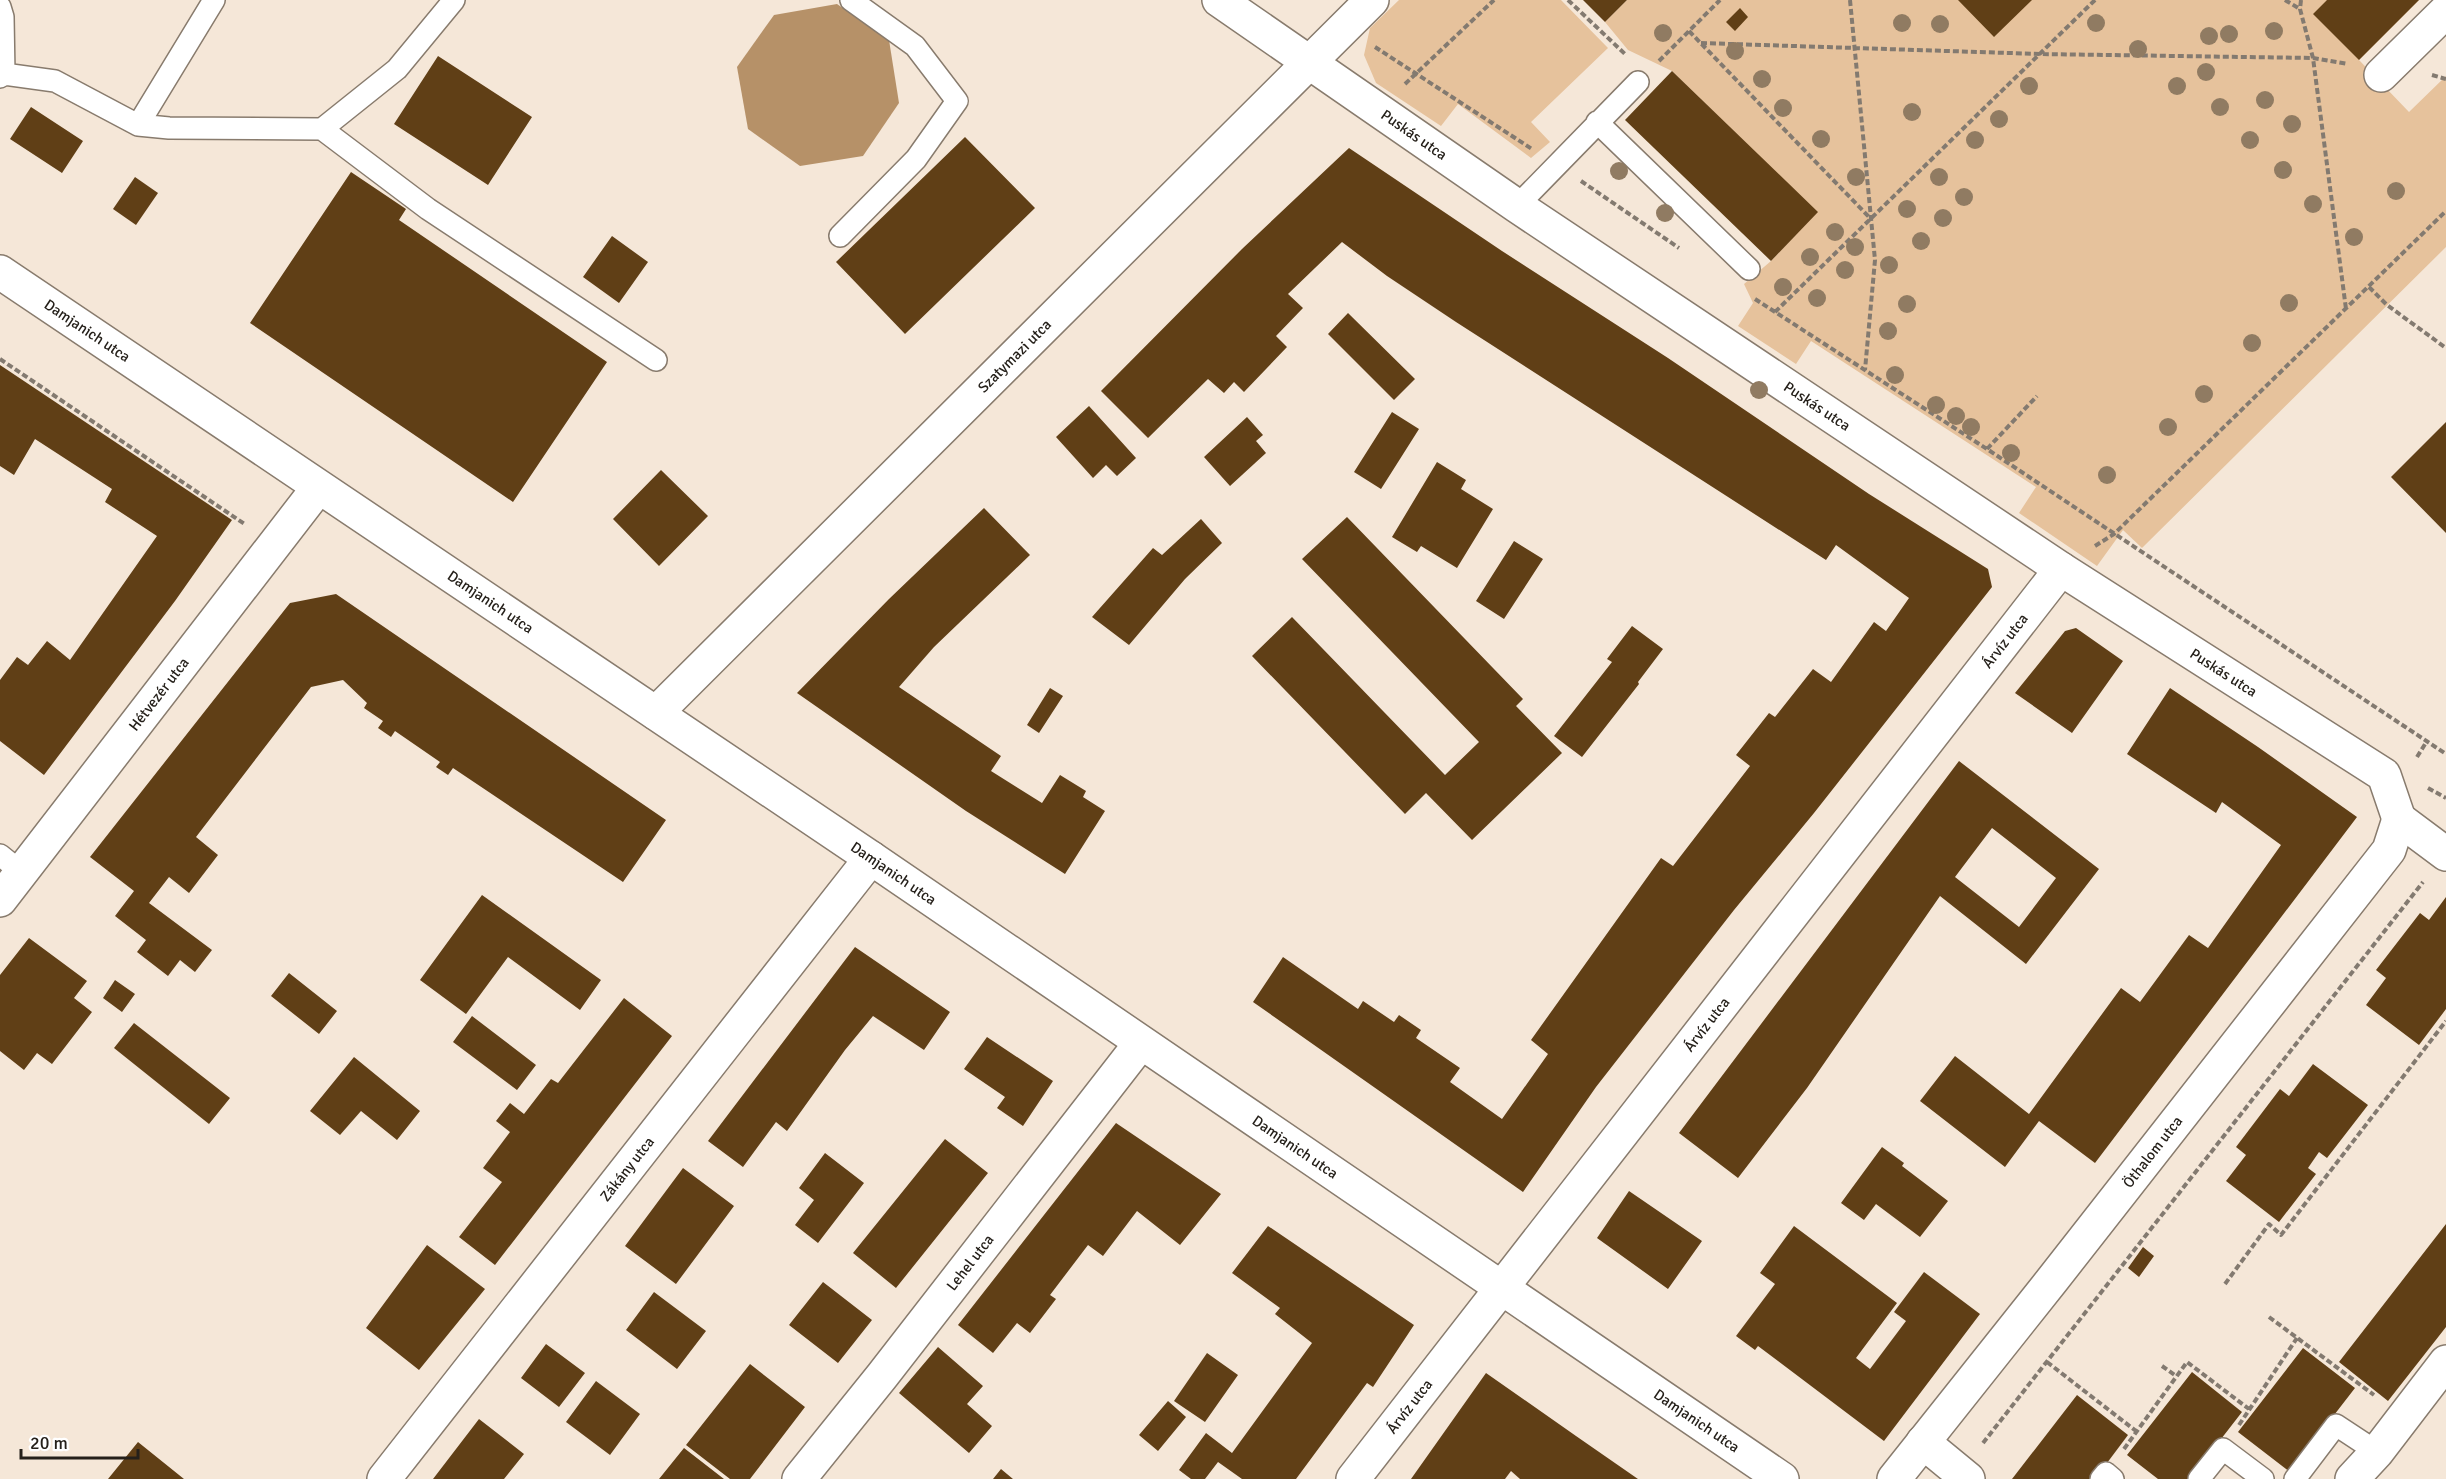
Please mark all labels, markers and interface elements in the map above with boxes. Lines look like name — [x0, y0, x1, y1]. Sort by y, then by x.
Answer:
street label: Puskás utca — [1378, 106, 1450, 164]
street label: Damjanich utca — [41, 295, 134, 366]
street label: Szatymazi utca — [974, 316, 1055, 396]
street label: Puskás utca — [1780, 378, 1854, 435]
street label: Damjanich utca — [444, 567, 537, 637]
street label: Árvíz utca — [1978, 610, 2032, 672]
street label: Puskás utca — [2187, 645, 2260, 701]
street label: Hétvezér utca — [125, 654, 193, 735]
street label: Damjanich utca — [847, 838, 940, 909]
street label: Árvíz utca — [1679, 994, 1734, 1055]
street label: Damjanich utca — [1249, 1112, 1341, 1183]
street label: Öthalom utca — [2119, 1112, 2186, 1191]
street label: Zákány utca — [596, 1133, 658, 1205]
street label: Lehel utca — [943, 1231, 998, 1294]
street label: Árvíz utca — [1382, 1376, 1436, 1437]
street label: Damjanich utca — [1650, 1385, 1743, 1456]
scale bar — [21, 1422, 138, 1460]
text: 20 m — [30, 1432, 68, 1454]

